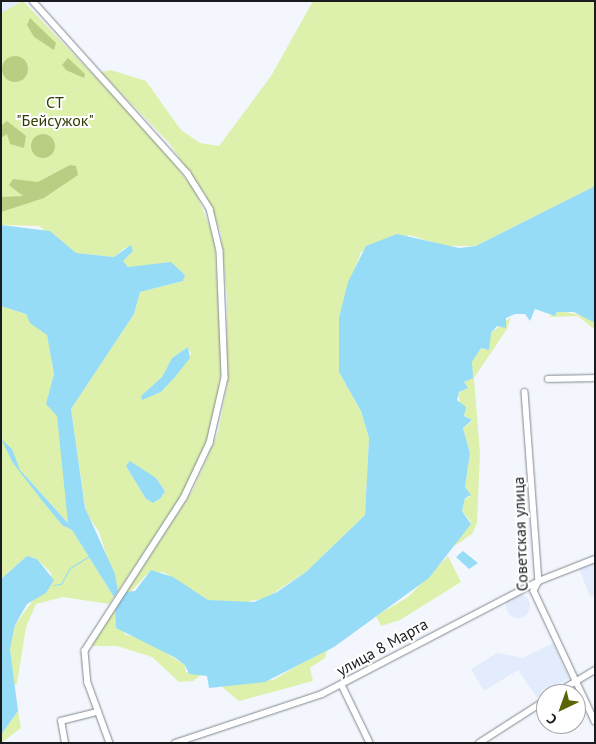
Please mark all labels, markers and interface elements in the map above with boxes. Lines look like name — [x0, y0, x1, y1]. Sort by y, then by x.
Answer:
park label: СТ "Бейсужок" — [16, 92, 94, 130]
street label: Советская улица — [508, 476, 532, 592]
street label: улица 8 Марта — [333, 614, 431, 680]
north arrow — [536, 684, 586, 734]
text: С — [543, 710, 561, 729]

